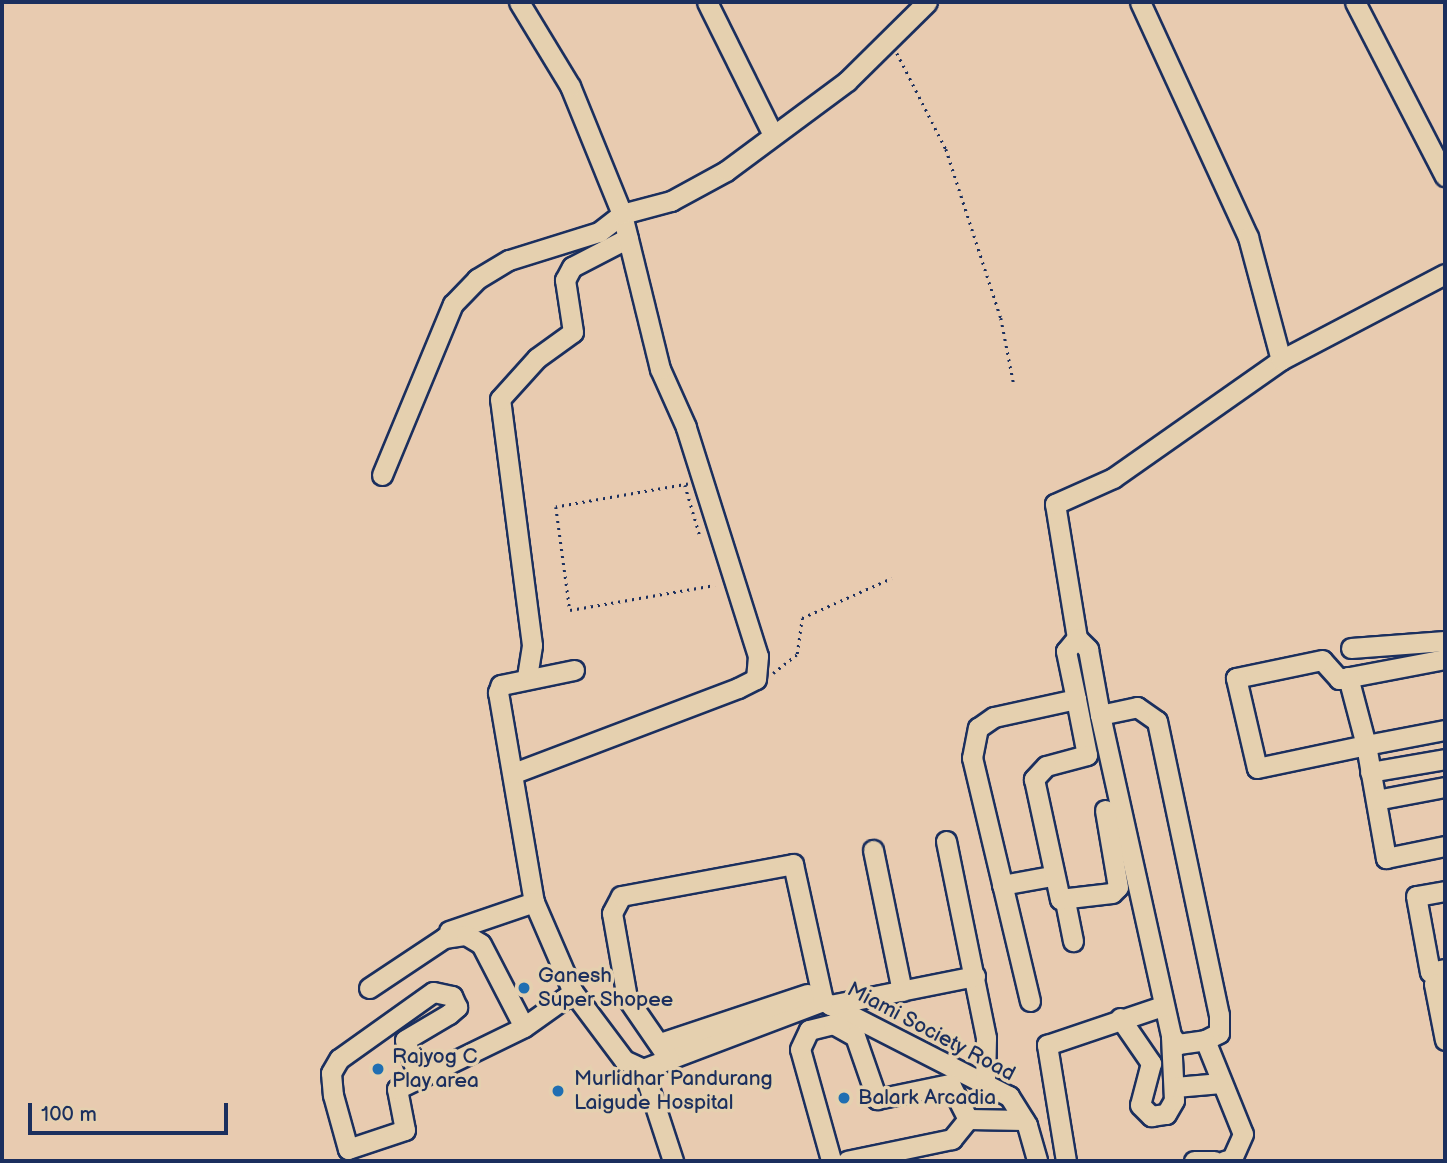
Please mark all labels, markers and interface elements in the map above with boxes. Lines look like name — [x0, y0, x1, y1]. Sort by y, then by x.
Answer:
place label: Ganesh Super Shopee — [538, 963, 674, 1013]
street label: Miami Society Road — [842, 977, 1020, 1087]
marker: Ganesh Super Shopee — [516, 980, 532, 996]
place label: Rajyog C Play area — [392, 1044, 480, 1094]
marker: Rajyog C Play area — [370, 1061, 386, 1077]
place label: Murlidhar Pandurang Laigude Hospital — [574, 1066, 773, 1116]
marker: Murlidhar Pandurang Laigude Hospital — [548, 1081, 568, 1101]
place label: Balark Arcadia — [858, 1085, 996, 1111]
scale bar — [32, 1090, 231, 1134]
marker: Balark Arcadia — [836, 1090, 852, 1106]
text: 100 m — [41, 1102, 97, 1127]

